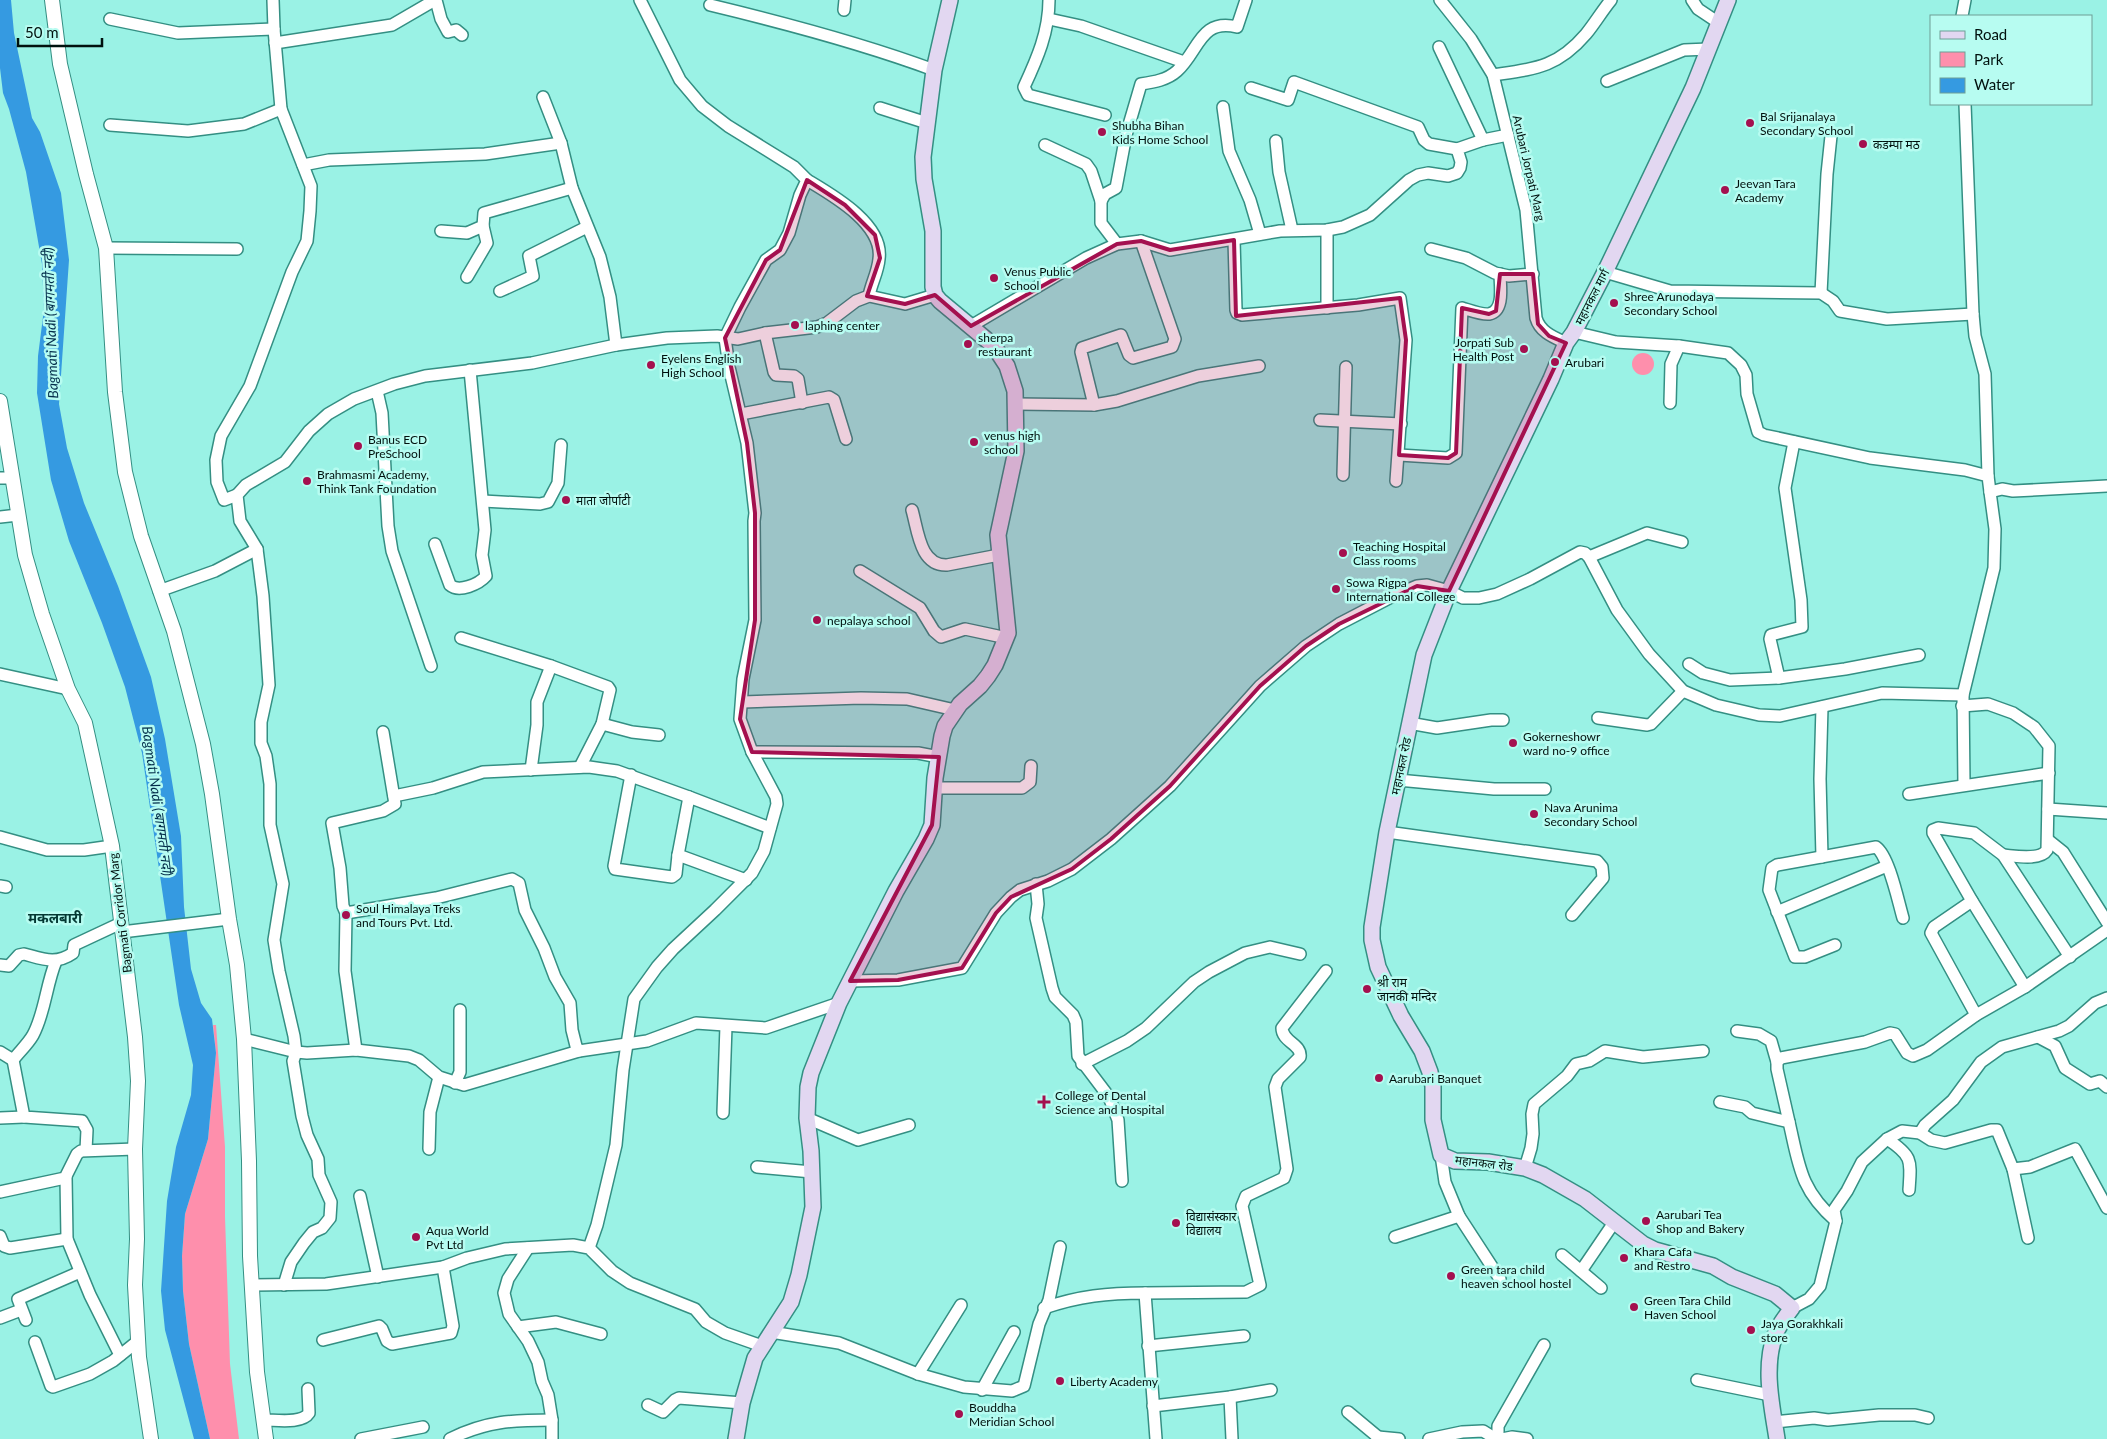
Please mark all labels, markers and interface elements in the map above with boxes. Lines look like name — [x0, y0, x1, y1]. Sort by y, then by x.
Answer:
scale bar — [18, 15, 101, 47]
legend — [1930, 15, 2092, 105]
text: 50 m — [25, 23, 59, 41]
text: Road — [1974, 25, 2007, 43]
text: Park — [1974, 50, 2004, 68]
text: Water — [1974, 75, 2015, 93]
place label: Bal Srijanalaya Secondary School — [1760, 109, 1853, 138]
street label: Arubari Jorpati Marg — [1510, 114, 1548, 222]
marker: Bal Srijanalaya Secondary School — [1744, 117, 1756, 129]
place label: Shubha Bihan Kids Home School — [1112, 118, 1208, 147]
marker: Shubha Bihan Kids Home School — [1096, 126, 1108, 138]
place label: कडम्पा मठ — [1873, 137, 1921, 152]
marker: कडम्पा मठ — [1857, 138, 1869, 150]
place label: Jeevan Tara Academy — [1735, 176, 1796, 205]
marker: Jeevan Tara Academy — [1719, 184, 1731, 196]
water label: Bagmati Nadi (बागमती नदी) — [39, 247, 61, 399]
place label: Venus Public School — [1004, 264, 1071, 293]
street label: महानकल मार्ग — [1572, 266, 1613, 327]
marker: Venus Public School — [988, 272, 1000, 284]
place label: Shree Arunodaya Secondary School — [1624, 289, 1717, 318]
marker: Shree Arunodaya Secondary School — [1608, 297, 1620, 309]
place label: laphing center — [805, 318, 880, 333]
marker: laphing center — [789, 319, 801, 331]
place label: sherpa restaurant — [978, 330, 1032, 359]
place label: Jorpati Sub Health Post — [1453, 335, 1515, 364]
marker: sherpa restaurant — [962, 338, 974, 350]
marker: Jorpati Sub Health Post — [1518, 343, 1530, 355]
place label: Eyelens English High School — [661, 351, 741, 380]
place label: Arubari — [1565, 355, 1604, 370]
marker: Arubari — [1549, 356, 1561, 368]
marker: Eyelens English High School — [645, 359, 657, 371]
place label: venus high school — [984, 428, 1041, 457]
place label: Banus ECD PreSchool — [368, 432, 427, 461]
marker: venus high school — [968, 436, 980, 448]
marker: Banus ECD PreSchool — [352, 440, 364, 452]
place label: Brahmasmi Academy, Think Tank Foundation — [317, 467, 437, 496]
marker: Brahmasmi Academy, Think Tank Foundation — [301, 475, 313, 487]
place label: माता जोर्पाटी — [576, 493, 631, 508]
marker: माता जोर्पाटी — [560, 494, 572, 506]
place label: Teaching Hospital Class rooms — [1353, 539, 1446, 568]
marker: Teaching Hospital Class rooms — [1337, 547, 1349, 559]
place label: Sowa Rigpa International College — [1346, 575, 1455, 604]
marker: Sowa Rigpa International College — [1330, 583, 1342, 595]
place label: nepalaya school — [827, 613, 911, 628]
marker: nepalaya school — [811, 614, 823, 626]
water label: Bagmati Nadi (बागमती नदी) — [139, 725, 177, 877]
place label: Gokerneshowr ward no-9 office — [1523, 729, 1610, 758]
street label: महानकल रोड — [1388, 735, 1415, 796]
marker: Gokerneshowr ward no-9 office — [1507, 737, 1519, 749]
place label: Nava Arunima Secondary School — [1544, 800, 1637, 829]
marker: Nava Arunima Secondary School — [1528, 808, 1540, 820]
street label: Bagmati Corridor Marg — [105, 852, 135, 974]
place label: Soul Himalaya Treks and Tours Pvt. Ltd. — [356, 901, 461, 930]
district label: मकलबारी — [28, 909, 83, 926]
marker: Soul Himalaya Treks and Tours Pvt. Ltd. — [340, 909, 352, 921]
place label: श्री राम जानकी मन्दिर — [1377, 975, 1437, 1004]
marker: श्री राम जानकी मन्दिर — [1361, 983, 1373, 995]
place label: Aarubari Banquet — [1389, 1071, 1482, 1086]
marker: Aarubari Banquet — [1373, 1072, 1385, 1084]
place label: College of Dental Science and Hospital — [1055, 1088, 1164, 1117]
marker: College of Dental Science and Hospital — [1037, 1095, 1051, 1109]
street label: महानकल रोड — [1454, 1152, 1514, 1174]
place label: Aarubari Tea Shop and Bakery — [1656, 1207, 1745, 1236]
place label: विद्यासंस्कार विद्यालय — [1186, 1209, 1238, 1238]
marker: Aarubari Tea Shop and Bakery — [1640, 1215, 1652, 1227]
marker: विद्यासंस्कार विद्यालय — [1170, 1217, 1182, 1229]
place label: Aqua World Pvt Ltd — [426, 1223, 489, 1252]
marker: Aqua World Pvt Ltd — [410, 1231, 422, 1243]
place label: Khara Cafa and Restro — [1634, 1244, 1692, 1273]
marker: Khara Cafa and Restro — [1618, 1252, 1630, 1264]
place label: Green tara child heaven school hostel — [1461, 1262, 1571, 1291]
marker: Green tara child heaven school hostel — [1445, 1270, 1457, 1282]
place label: Green Tara Child Haven School — [1644, 1293, 1731, 1322]
marker: Green Tara Child Haven School — [1628, 1301, 1640, 1313]
place label: Jaya Gorakhkali store — [1761, 1316, 1843, 1345]
marker: Jaya Gorakhkali store — [1745, 1324, 1757, 1336]
place label: Liberty Academy — [1070, 1374, 1159, 1389]
marker: Liberty Academy — [1054, 1375, 1066, 1387]
place label: Bouddha Meridian School — [969, 1400, 1054, 1429]
marker: Bouddha Meridian School — [953, 1408, 965, 1420]

